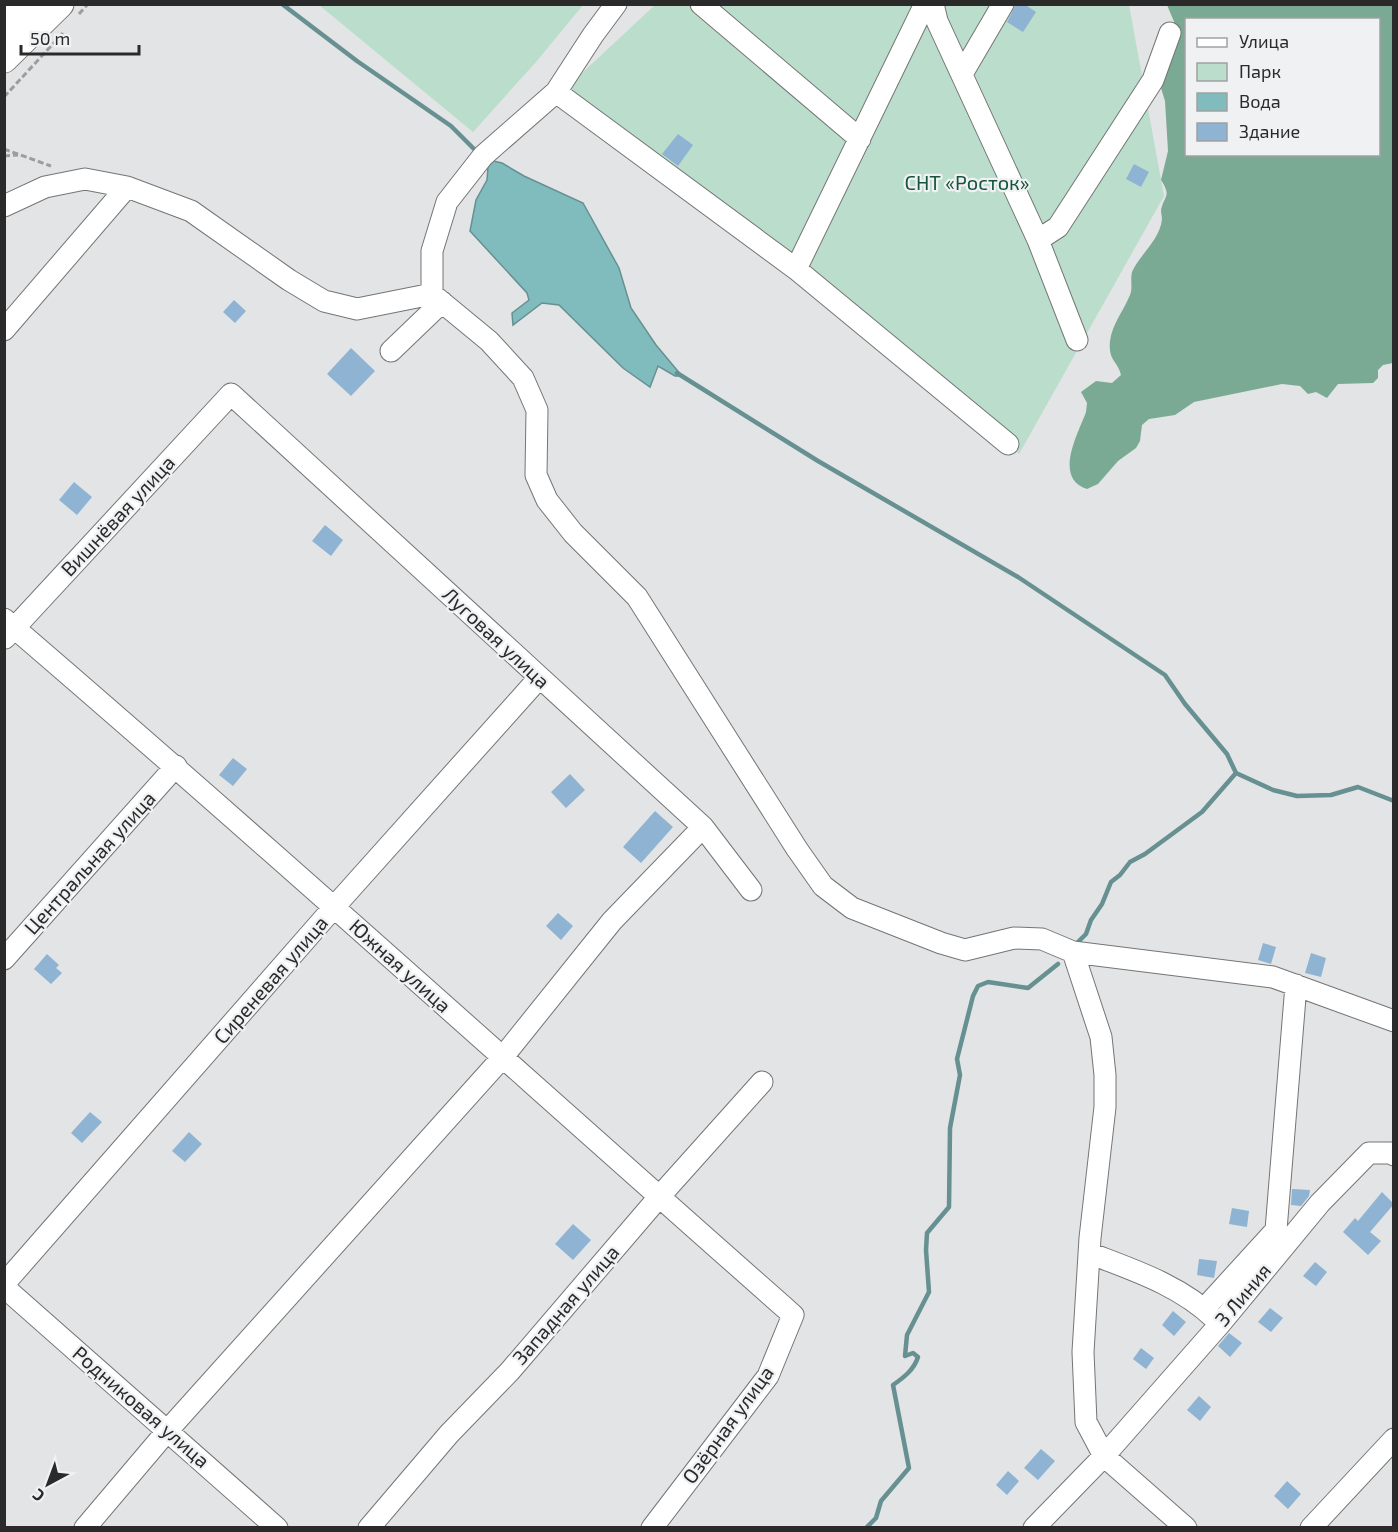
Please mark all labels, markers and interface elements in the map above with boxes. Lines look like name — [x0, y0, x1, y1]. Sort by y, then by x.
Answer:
scale bar — [21, 18, 140, 56]
legend — [1185, 18, 1380, 156]
text: 50 m — [30, 27, 70, 49]
text: Улица — [1239, 30, 1289, 52]
text: Парк — [1239, 60, 1281, 82]
text: Вода — [1239, 90, 1281, 112]
text: Здание — [1239, 120, 1300, 142]
park label: СНТ «Росток» — [905, 170, 1029, 194]
street label: Вишнёвая улица — [55, 450, 180, 581]
street label: Луговая улица — [438, 582, 555, 694]
street label: Центральная улица — [19, 786, 161, 939]
street label: Сиреневая улица — [208, 911, 333, 1049]
street label: Южная улица — [344, 913, 456, 1018]
street label: Западная улица — [507, 1240, 624, 1370]
street label: 3 Линия — [1209, 1258, 1275, 1331]
street label: Родниковая улица — [68, 1340, 215, 1473]
street label: Озёрная улица — [676, 1361, 779, 1489]
north arrow — [18, 1454, 78, 1514]
text: С — [28, 1485, 48, 1506]

